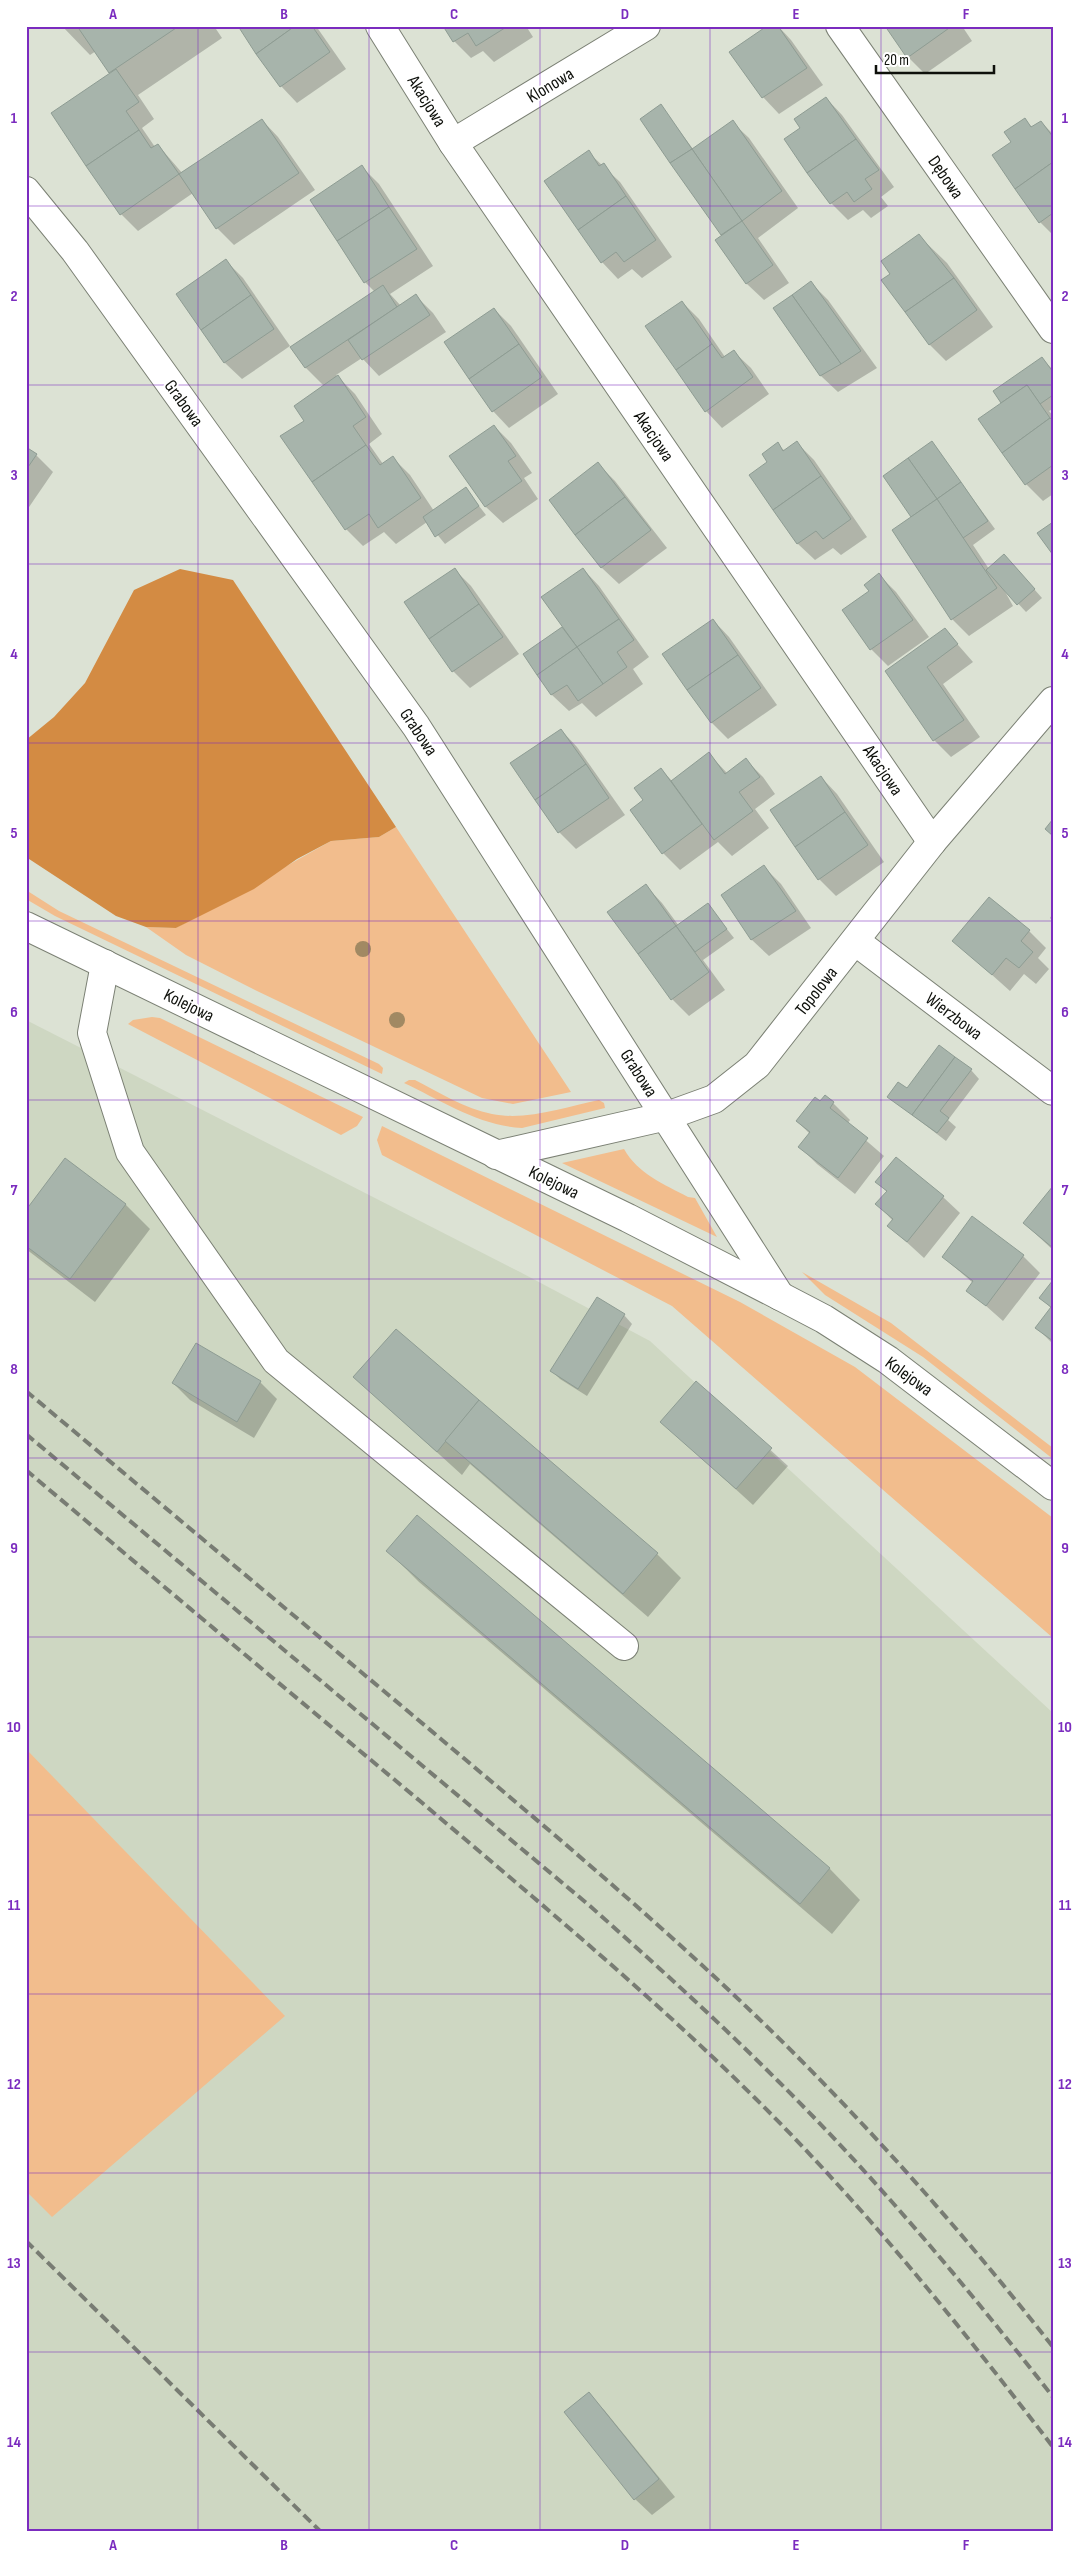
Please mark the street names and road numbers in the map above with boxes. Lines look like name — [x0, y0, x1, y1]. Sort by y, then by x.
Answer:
street label: Klonowa — [523, 63, 578, 108]
street label: Akacjowa — [402, 71, 450, 131]
street label: Dębowa — [923, 152, 968, 203]
street label: Grabowa — [160, 376, 208, 431]
street label: Akacjowa — [629, 406, 678, 466]
street label: Grabowa — [395, 705, 442, 760]
street label: Akacjowa — [858, 740, 907, 800]
street label: Topolowa — [791, 963, 842, 1020]
street label: Kolejowa — [160, 984, 217, 1027]
street label: Wierzbowa — [921, 988, 986, 1045]
street label: Grabowa — [615, 1046, 662, 1101]
street label: Kolejowa — [525, 1161, 582, 1204]
street label: Kolejowa — [881, 1352, 936, 1401]

